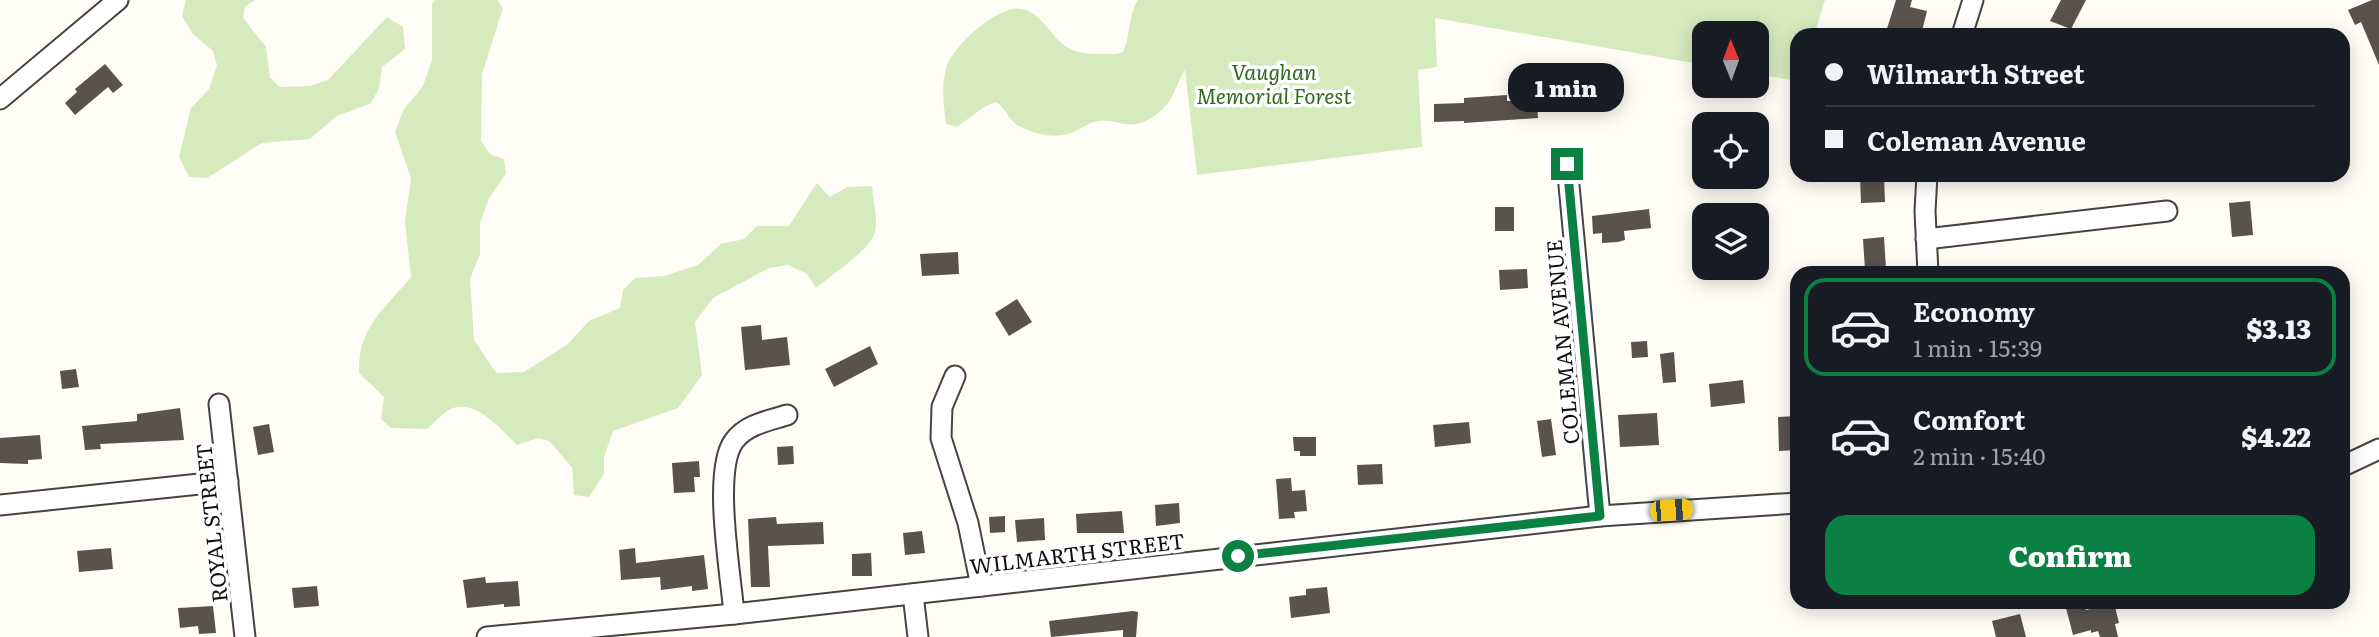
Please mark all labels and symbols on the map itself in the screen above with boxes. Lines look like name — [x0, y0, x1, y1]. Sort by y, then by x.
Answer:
north arrow — [1692, 21, 1769, 98]
park label: Vaughan Memorial Forest — [1196, 55, 1352, 110]
callout: 1 min — [1509, 62, 1625, 111]
route end — [1551, 148, 1583, 180]
street label: COLEMAN AVENUE — [1537, 238, 1585, 446]
street label: ROYAL STREET — [186, 442, 234, 604]
car — [1650, 498, 1693, 522]
street label: WILMARTH STREET — [968, 523, 1186, 581]
route start — [1222, 540, 1254, 572]

